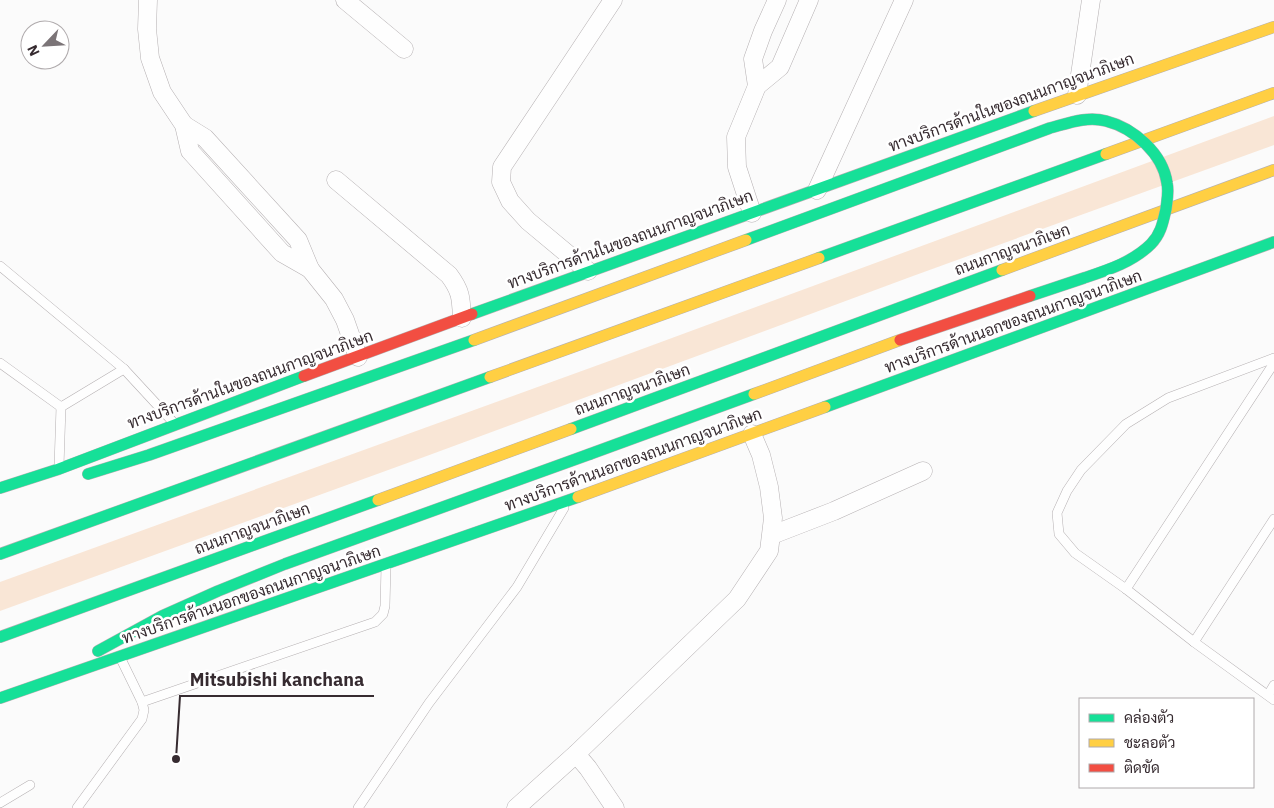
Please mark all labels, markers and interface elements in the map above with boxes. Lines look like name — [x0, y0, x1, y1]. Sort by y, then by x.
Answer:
north arrow — [20, 20, 70, 70]
text: N — [23, 42, 44, 59]
street label: ทางบริการด้านในของถนนกาญจนาภิเษก — [885, 47, 1136, 156]
street label: ทางบริการด้านในของถนนกาญจนาภิเษก — [504, 184, 755, 293]
street label: ถนนกาญจนาภิเษก — [951, 219, 1073, 279]
street label: ทางบริการด้านนอกของถนนกาญจนาภิเษก — [882, 265, 1144, 377]
street label: ทางบริการด้านในของถนนกาญจนาภิเษก — [124, 324, 375, 433]
street label: ถนนกาญจนาภิเษก — [571, 359, 693, 419]
street label: ทางบริการด้านนอกของถนนกาญจนาภิเษก — [502, 403, 764, 515]
street label: ถนนกาญจนาภิเษก — [191, 498, 313, 558]
street label: ทางบริการด้านนอกของถนนกาญจนาภิเษก — [119, 540, 383, 648]
callout: Mitsubishi kanchana — [180, 663, 374, 696]
text: Mitsubishi kanchana — [190, 668, 364, 691]
legend — [1079, 698, 1254, 788]
text: คล่องตัว — [1124, 708, 1174, 727]
text: ชะลอตัว — [1124, 733, 1175, 752]
text: ติดขัด — [1124, 758, 1160, 777]

